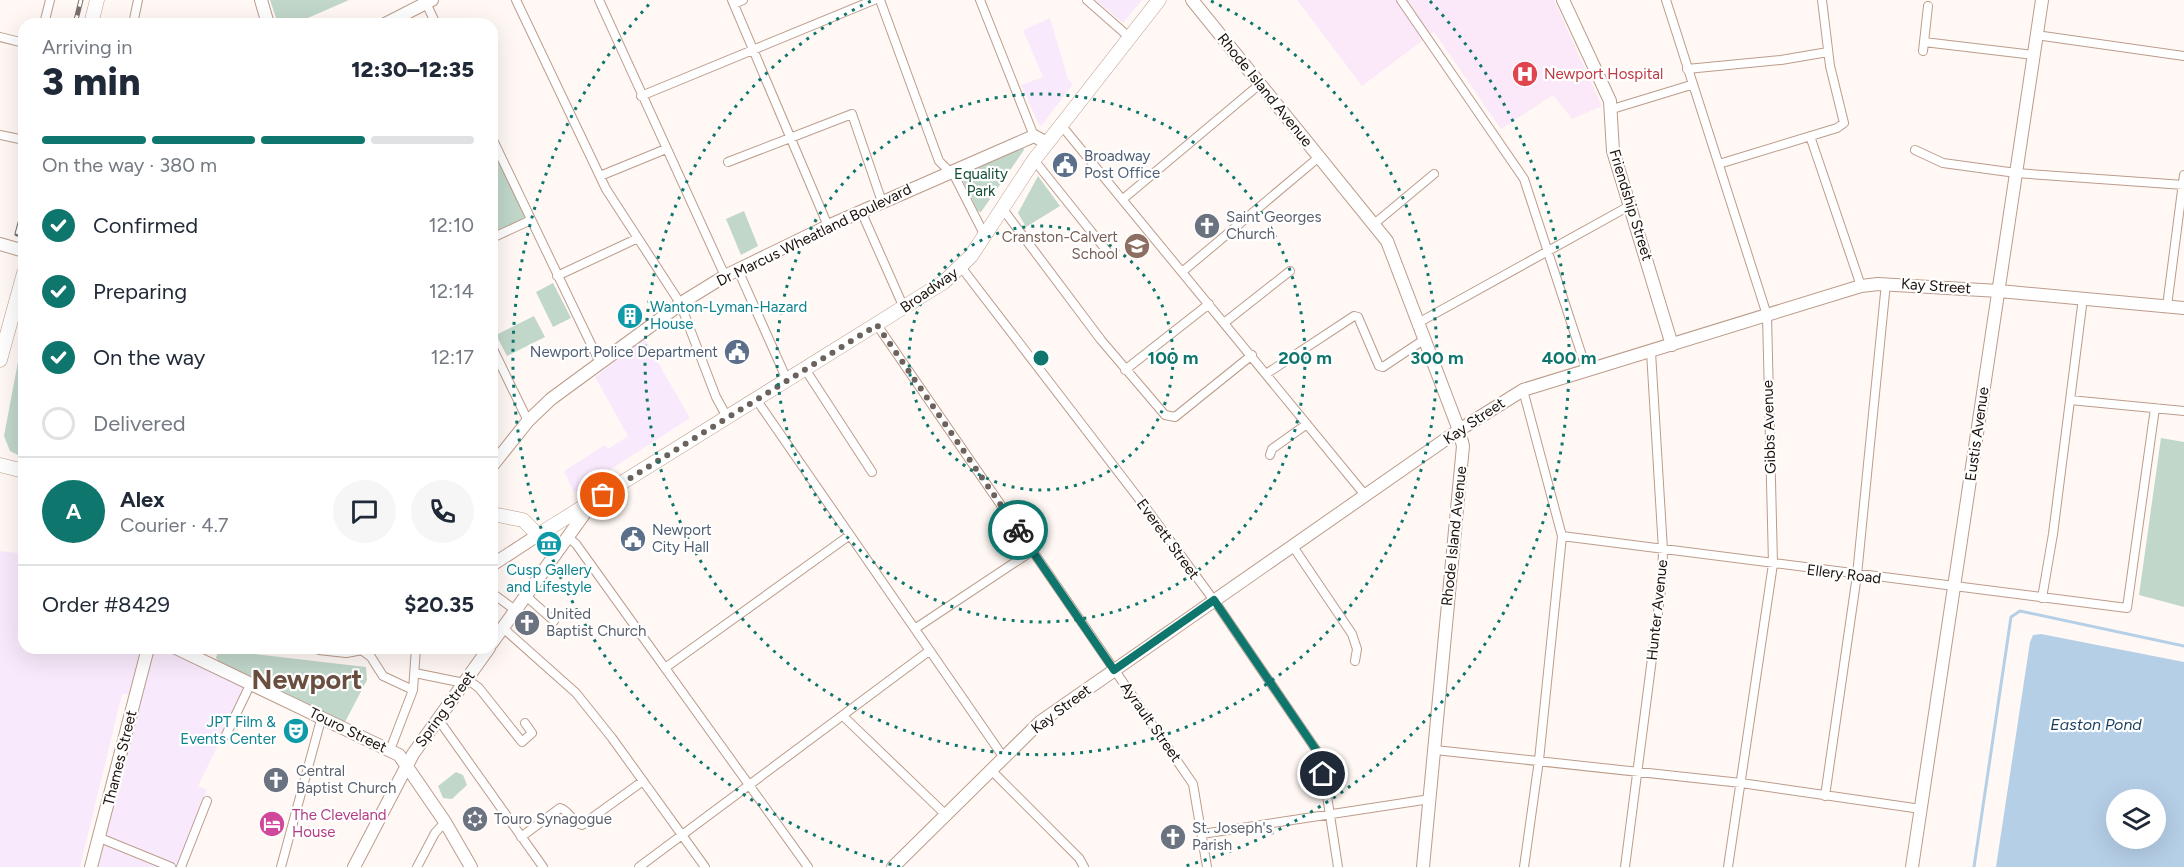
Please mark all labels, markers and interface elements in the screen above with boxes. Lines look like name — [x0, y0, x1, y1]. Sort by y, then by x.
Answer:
street label: Rhode Island Avenue — [1214, 30, 1316, 150]
text: Arriving in — [42, 35, 132, 59]
text: 12:30–12:35 — [351, 56, 474, 83]
text: 3 min — [42, 58, 140, 105]
hospital icon: Newport Hospital — [1510, 59, 1540, 89]
place label: Newport Hospital — [1544, 65, 1663, 83]
place label: Broadway Post Office — [1084, 147, 1160, 182]
street label: Friendship Street — [1606, 147, 1657, 263]
public building icon: Broadway Post Office — [1050, 150, 1080, 180]
text: On the way · 380 m — [42, 153, 217, 177]
park label: Equality Park — [954, 165, 1008, 200]
street label: Dr Marcus Wheatland Boulevard — [714, 180, 914, 290]
place label: Saint Georges Church — [1226, 208, 1321, 243]
icon: check — [42, 209, 75, 242]
church icon: Saint Georges Church — [1192, 211, 1222, 241]
text: Confirmed — [93, 212, 198, 239]
text: 12:10 — [428, 213, 474, 237]
place label: Cranston-Calvert School — [1002, 228, 1118, 263]
school or university icon: Cranston-Calvert School — [1122, 231, 1152, 261]
street label: Broadway — [897, 264, 961, 316]
icon: check — [42, 275, 75, 308]
street label: Kay Street — [1900, 275, 1972, 297]
text: Preparing — [93, 278, 187, 305]
text: 12:14 — [429, 279, 474, 303]
place label: Wanton-Lyman-Hazard House — [650, 298, 807, 333]
building icon: Wanton-Lyman-Hazard House — [615, 301, 645, 331]
public building icon: Newport Police Department — [722, 337, 752, 367]
icon: check — [42, 341, 75, 374]
place label: Newport Police Department — [530, 343, 718, 361]
text: On the way — [93, 344, 205, 371]
text: 12:17 — [431, 345, 474, 369]
text: 100 m — [1148, 347, 1198, 369]
text: 200 m — [1278, 347, 1332, 369]
text: 300 m — [1410, 347, 1464, 369]
text: 400 m — [1542, 347, 1596, 369]
centre of rings — [1031, 348, 1051, 368]
street label: Gibbs Avenue — [1758, 380, 1780, 474]
street label: Eustis Avenue — [1961, 386, 1993, 482]
street label: Kay Street — [1440, 394, 1508, 448]
text: Delivered — [93, 410, 186, 437]
street label: Rhode Island Avenue — [1438, 465, 1470, 607]
pin — [577, 469, 628, 520]
icon: bag — [586, 478, 619, 511]
button: chat — [333, 480, 396, 543]
button: phone — [411, 480, 474, 543]
text: Alex — [120, 486, 165, 513]
street label: Everett Street — [1133, 495, 1203, 583]
text: A — [66, 498, 81, 525]
courier — [988, 500, 1048, 560]
text: Courier · 4.7 — [120, 513, 229, 537]
icon: bike — [1002, 514, 1035, 547]
place label: Newport City Hall — [652, 521, 712, 556]
public building icon: Newport City Hall — [618, 524, 648, 554]
museum icon: Cusp Gallery and Lifestyle — [534, 529, 564, 559]
street label: Hunter Avenue — [1643, 559, 1671, 661]
place label: Cusp Gallery and Lifestyle — [506, 561, 592, 596]
street label: Ellery Road — [1806, 561, 1882, 587]
text: Order #8429 — [42, 591, 170, 618]
text: $20.35 — [404, 591, 474, 618]
place label: United Baptist Church — [546, 605, 646, 640]
church icon: United Baptist Church — [512, 608, 542, 638]
district label: Newport — [252, 663, 363, 696]
street label: Spring Street — [411, 667, 479, 750]
street label: Ayrault Street — [1117, 678, 1185, 766]
street label: Kay Street — [1028, 681, 1095, 737]
street label: Touro Street — [306, 704, 390, 757]
street label: Thames Street — [99, 708, 141, 808]
place label: JPT Film & Events Center — [180, 713, 276, 748]
water label: Easton Pond — [2050, 715, 2142, 734]
theatre icon: JPT Film & Events Center — [281, 716, 311, 746]
pin — [1297, 748, 1348, 799]
icon: home — [1306, 757, 1339, 790]
place label: Central Baptist Church — [296, 762, 396, 797]
church icon: Central Baptist Church — [261, 765, 291, 795]
map controls — [2106, 789, 2166, 849]
button: layers — [2106, 789, 2166, 849]
synagogue icon: Touro Synagogue — [460, 804, 490, 834]
place label: The Cleveland House — [292, 806, 387, 841]
hotel icon: The Cleveland House — [257, 809, 287, 839]
place label: Touro Synagogue — [494, 810, 612, 828]
place label: St. Joseph's Parish — [1192, 819, 1273, 854]
church icon: St. Joseph's Parish — [1158, 822, 1188, 852]

